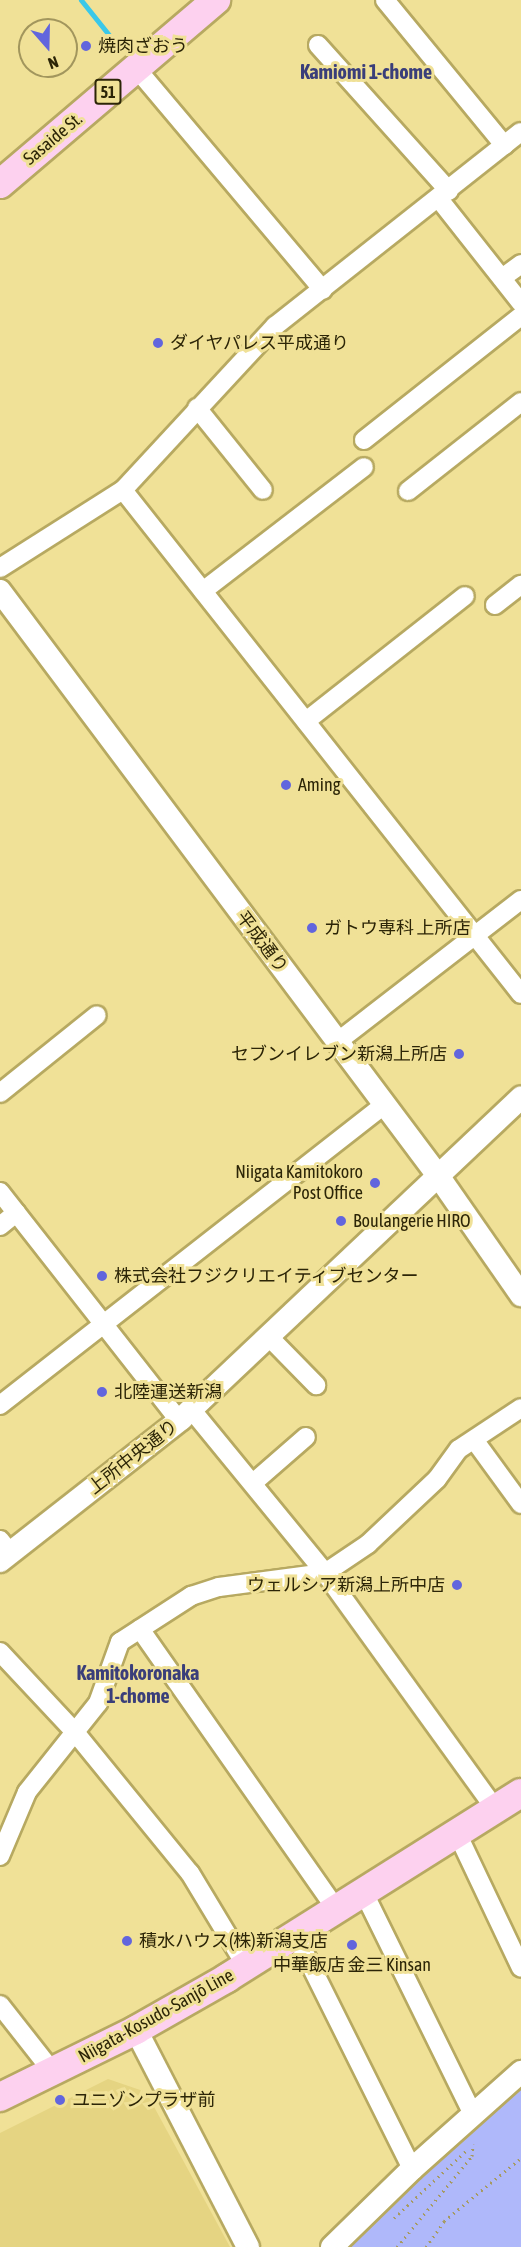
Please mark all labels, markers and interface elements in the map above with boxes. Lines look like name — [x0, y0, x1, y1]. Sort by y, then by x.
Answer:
north arrow — [18, 18, 78, 78]
place label: 焼肉ざおう — [98, 35, 188, 57]
marker: 焼肉ざおう — [79, 39, 93, 53]
text: N — [46, 53, 61, 73]
district label: Kamiomi 1-chome — [300, 59, 432, 83]
road number: 51 — [93, 79, 123, 105]
street label: Sasaide St. — [19, 108, 87, 170]
place label: ダイヤパレス平成通り — [170, 332, 350, 354]
marker: ダイヤパレス平成通り — [151, 336, 165, 350]
place label: Aming — [298, 774, 340, 796]
marker: Aming — [279, 778, 293, 792]
street label: 平成通り — [232, 907, 292, 977]
place label: ガトウ専科 上所店 — [324, 917, 470, 939]
marker: ガトウ専科 上所店 — [305, 921, 319, 935]
place label: セブンイレブン新潟上所店 — [231, 1043, 447, 1065]
marker: セブンイレブン新潟上所店 — [452, 1047, 466, 1061]
place label: Niigata Kamitokoro Post Office — [235, 1162, 363, 1204]
marker: Niigata Kamitokoro Post Office — [368, 1176, 382, 1190]
place label: Boulangerie HIRO — [353, 1210, 471, 1232]
marker: Boulangerie HIRO — [334, 1214, 348, 1228]
place label: 株式会社フジクリエイティブセンター — [114, 1265, 420, 1287]
marker: 株式会社フジクリエイティブセンター — [95, 1269, 109, 1283]
place label: 北陸運送新潟 — [114, 1381, 222, 1403]
marker: 北陸運送新潟 — [95, 1385, 109, 1399]
street label: 上所中央通り — [84, 1415, 182, 1499]
place label: ウェルシア新潟上所中店 — [247, 1574, 445, 1596]
marker: ウェルシア新潟上所中店 — [450, 1578, 464, 1592]
district label: Kamitokoronaka 1-chome — [77, 1660, 199, 1707]
place label: 積水ハウス(株)新潟支店 — [139, 1930, 328, 1952]
marker: 積水ハウス(株)新潟支店 — [120, 1934, 134, 1948]
marker: 中華飯店 金三 Kinsan — [345, 1938, 359, 1952]
place label: 中華飯店 金三 Kinsan — [273, 1954, 431, 1976]
street label: Niigata-Kosudo-Sanjō Line — [75, 1964, 237, 2068]
place label: ユニゾンプラザ前 — [72, 2089, 216, 2111]
marker: ユニゾンプラザ前 — [53, 2093, 67, 2107]

